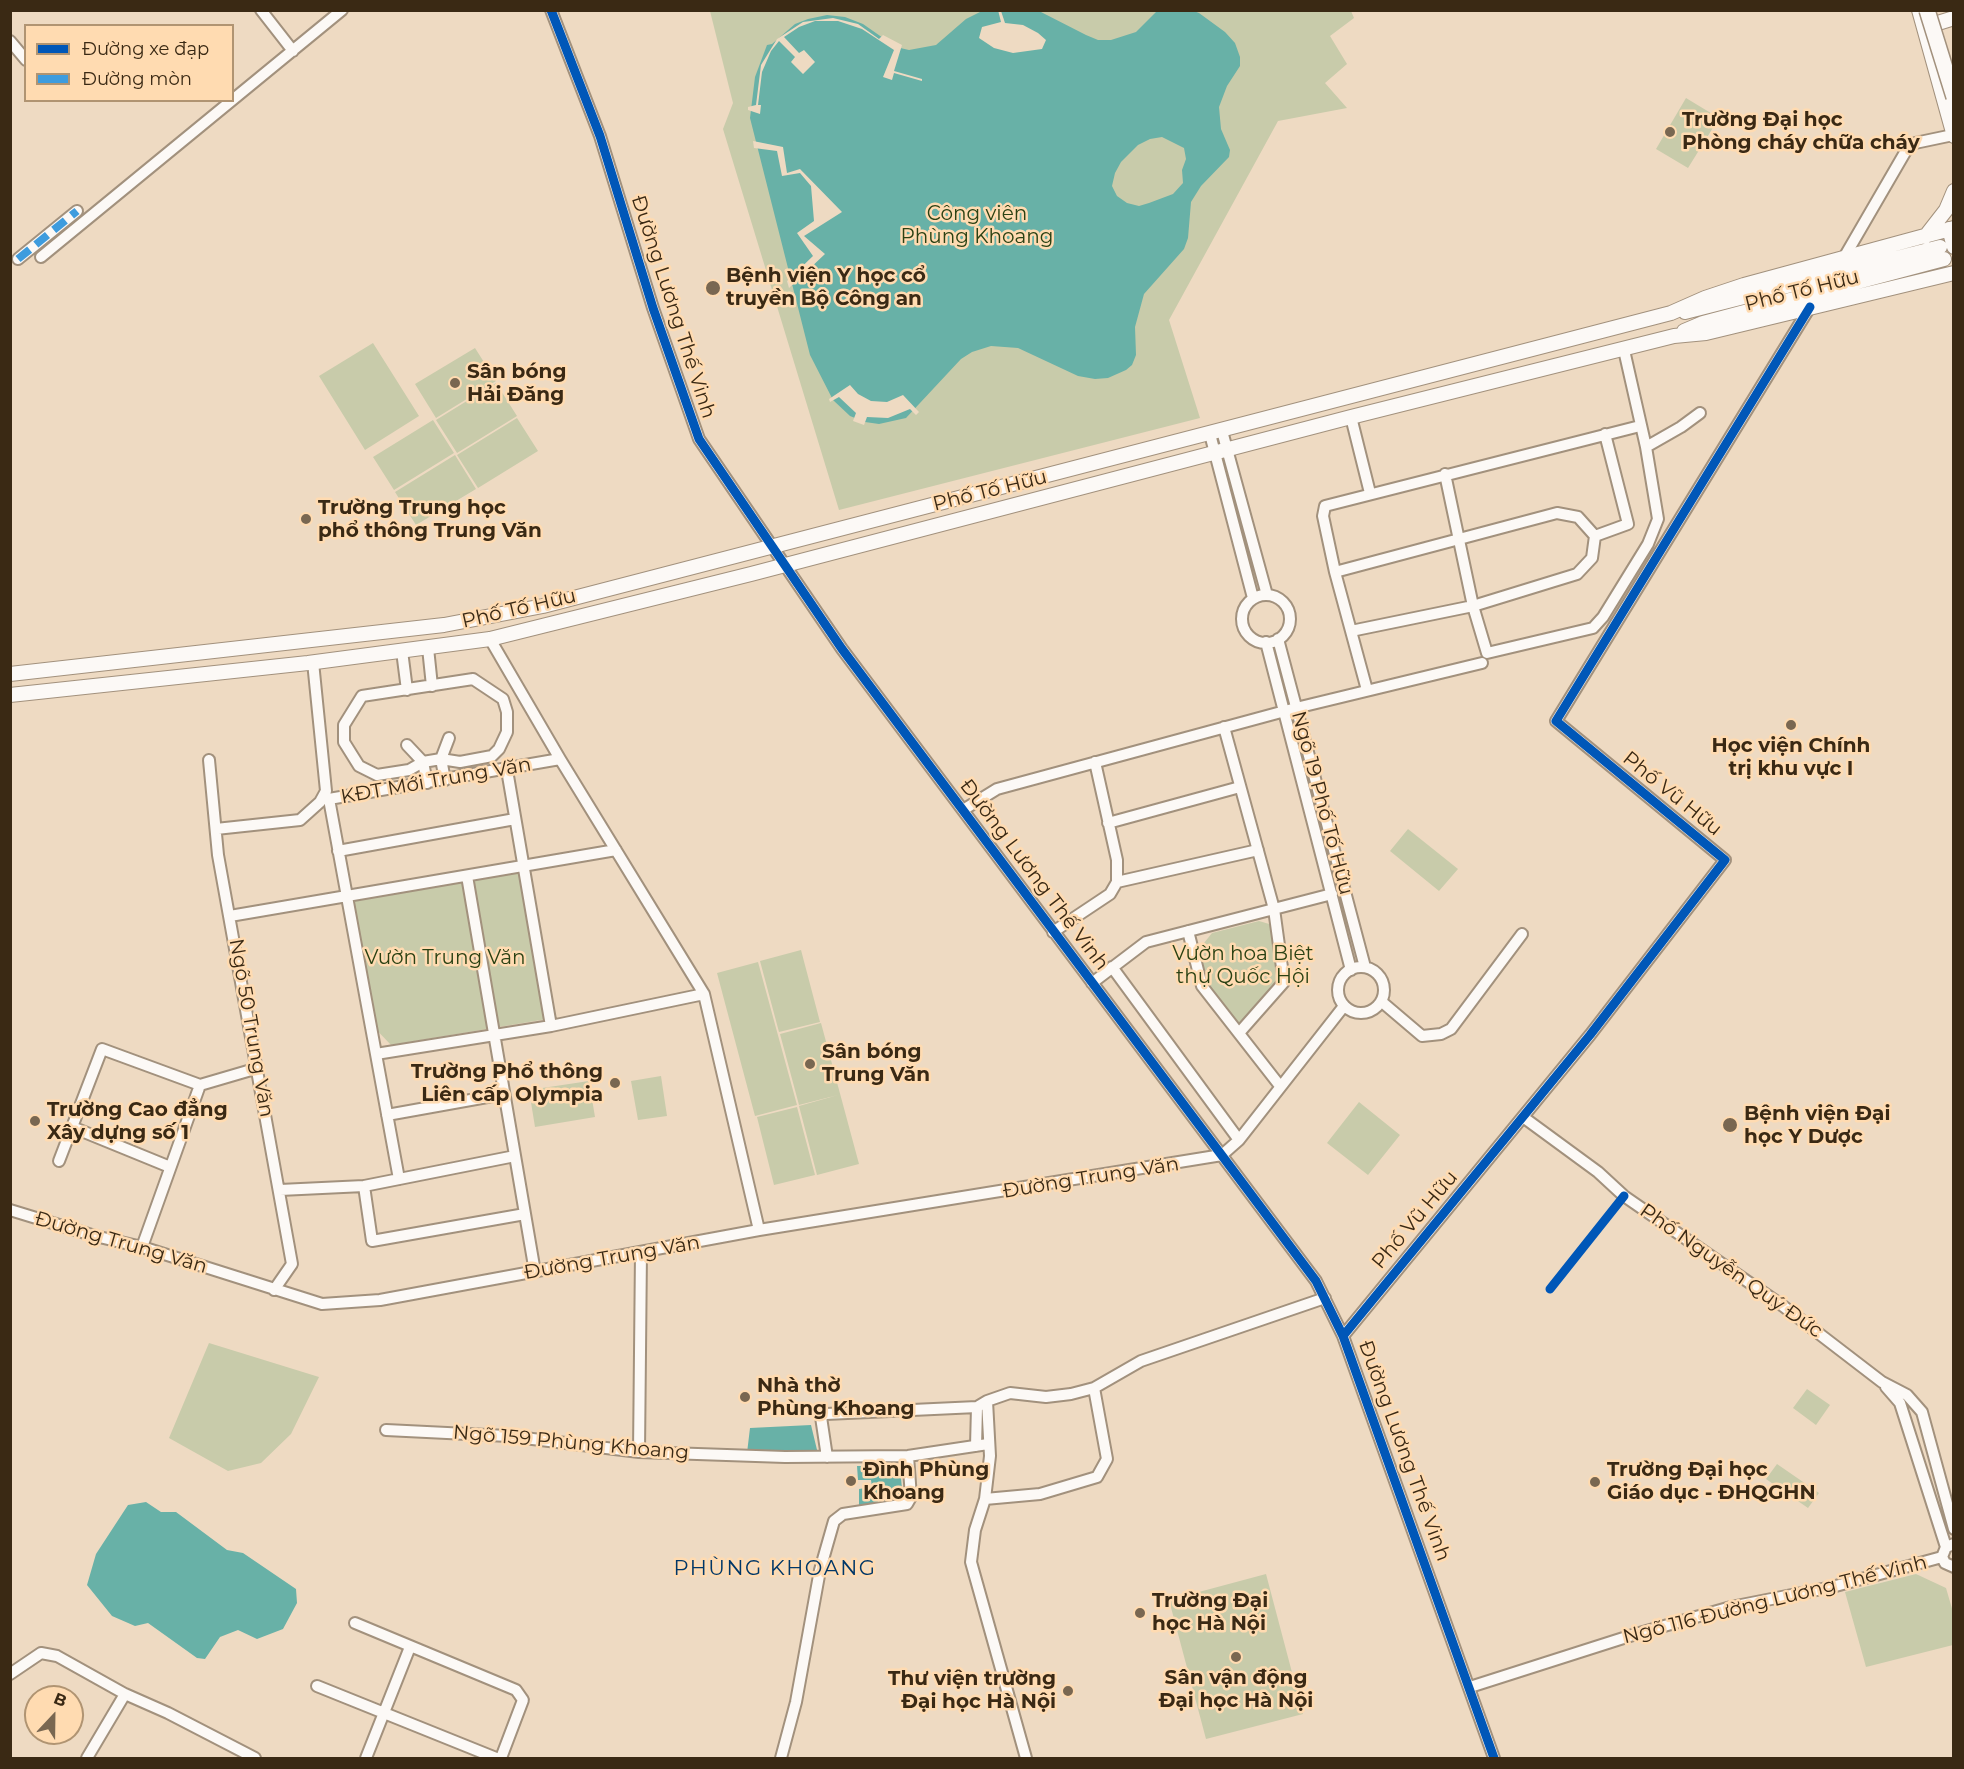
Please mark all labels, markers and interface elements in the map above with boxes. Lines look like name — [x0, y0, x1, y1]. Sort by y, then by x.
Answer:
legend — [24, 24, 234, 102]
text: Đường xe đạp — [82, 38, 209, 60]
text: Đường mòn — [82, 68, 192, 90]
place label: Trường Đại học Phòng cháy chữa cháy — [1682, 108, 1920, 155]
marker: Trường Đại học Phòng cháy chữa cháy — [1663, 125, 1677, 139]
street label: Đường Lương Thế Vinh — [626, 193, 720, 421]
park label: Công viên Phùng Khoang — [900, 202, 1054, 249]
place label: Bệnh viện Y học cổ truyền Bộ Công an — [726, 264, 926, 311]
street label: Phố Tố Hữu — [1742, 265, 1862, 317]
marker: Bệnh viện Y học cổ truyền Bộ Công an — [704, 279, 722, 297]
place label: Sân bóng Hải Đăng — [467, 360, 566, 407]
marker: Sân bóng Hải Đăng — [448, 376, 462, 390]
street label: Phố Tố Hữu — [930, 465, 1050, 517]
place label: Trường Trung học phổ thông Trung Văn — [318, 496, 542, 543]
marker: Trường Trung học phổ thông Trung Văn — [299, 512, 313, 526]
street label: Phố Tố Hữu — [459, 584, 579, 634]
street label: Ngõ 19 Phố Tố Hữu — [1286, 709, 1358, 897]
marker: Học viện Chính trị khu vực I — [1784, 718, 1798, 732]
place label: Học viện Chính trị khu vực I — [1712, 734, 1870, 781]
street label: Phố Vũ Hữu — [1618, 747, 1726, 841]
street label: KĐT Mới Trung Văn — [339, 752, 533, 810]
street label: Đường Lương Thế Vinh — [954, 775, 1114, 975]
street label: Ngõ 50 Trung Văn — [223, 937, 279, 1119]
park label: Vườn hoa Biệt thự Quốc Hội — [1172, 942, 1314, 989]
park label: Vườn Trung Văn — [364, 946, 526, 970]
place label: Sân bóng Trung Văn — [822, 1040, 930, 1087]
marker: Sân bóng Trung Văn — [803, 1057, 817, 1071]
place label: Trường Phổ thông Liên cấp Olympia — [411, 1060, 603, 1107]
marker: Trường Phổ thông Liên cấp Olympia — [608, 1076, 622, 1090]
place label: Trường Cao đẳng Xây dựng số 1 — [47, 1098, 228, 1145]
place label: Bệnh viện Đại học Y Dược — [1744, 1102, 1890, 1149]
marker: Trường Cao đẳng Xây dựng số 1 — [28, 1114, 42, 1128]
marker: Bệnh viện Đại học Y Dược — [1721, 1116, 1739, 1134]
street label: Đường Trung Văn — [1001, 1152, 1181, 1204]
street label: Phố Vũ Hữu — [1367, 1166, 1463, 1274]
street label: Phố Nguyễn Quý Đức — [1635, 1199, 1827, 1343]
street label: Đường Trung Văn — [32, 1207, 210, 1279]
street label: Đường Trung Văn — [522, 1231, 702, 1285]
street label: Đường Lương Thế Vinh — [1353, 1337, 1455, 1565]
place label: Nhà thờ Phùng Khoang — [757, 1374, 915, 1421]
marker: Nhà thờ Phùng Khoang — [738, 1390, 752, 1404]
street label: Ngõ 159 Phùng Khoang — [452, 1421, 690, 1465]
place label: Đình Phùng Khoang — [863, 1458, 989, 1505]
place label: Trường Đại học Giáo dục - ĐHQGHN — [1607, 1458, 1816, 1505]
marker: Đình Phùng Khoang — [844, 1474, 858, 1488]
marker: Trường Đại học Giáo dục - ĐHQGHN — [1588, 1475, 1602, 1489]
street label: Ngõ 116 Đường Lương Thế Vinh — [1620, 1551, 1930, 1649]
district label: PHÙNG KHOANG — [673, 1556, 877, 1582]
place label: Trường Đại học Hà Nội — [1152, 1589, 1268, 1636]
marker: Trường Đại học Hà Nội — [1133, 1606, 1147, 1620]
marker: Sân vận động Đại học Hà Nội — [1229, 1650, 1243, 1664]
place label: Sân vận động Đại học Hà Nội — [1159, 1666, 1313, 1713]
place label: Thư viện trường Đại học Hà Nội — [888, 1667, 1056, 1714]
marker: Thư viện trường Đại học Hà Nội — [1061, 1684, 1075, 1698]
north arrow — [24, 1685, 84, 1745]
text: B — [51, 1689, 69, 1711]

